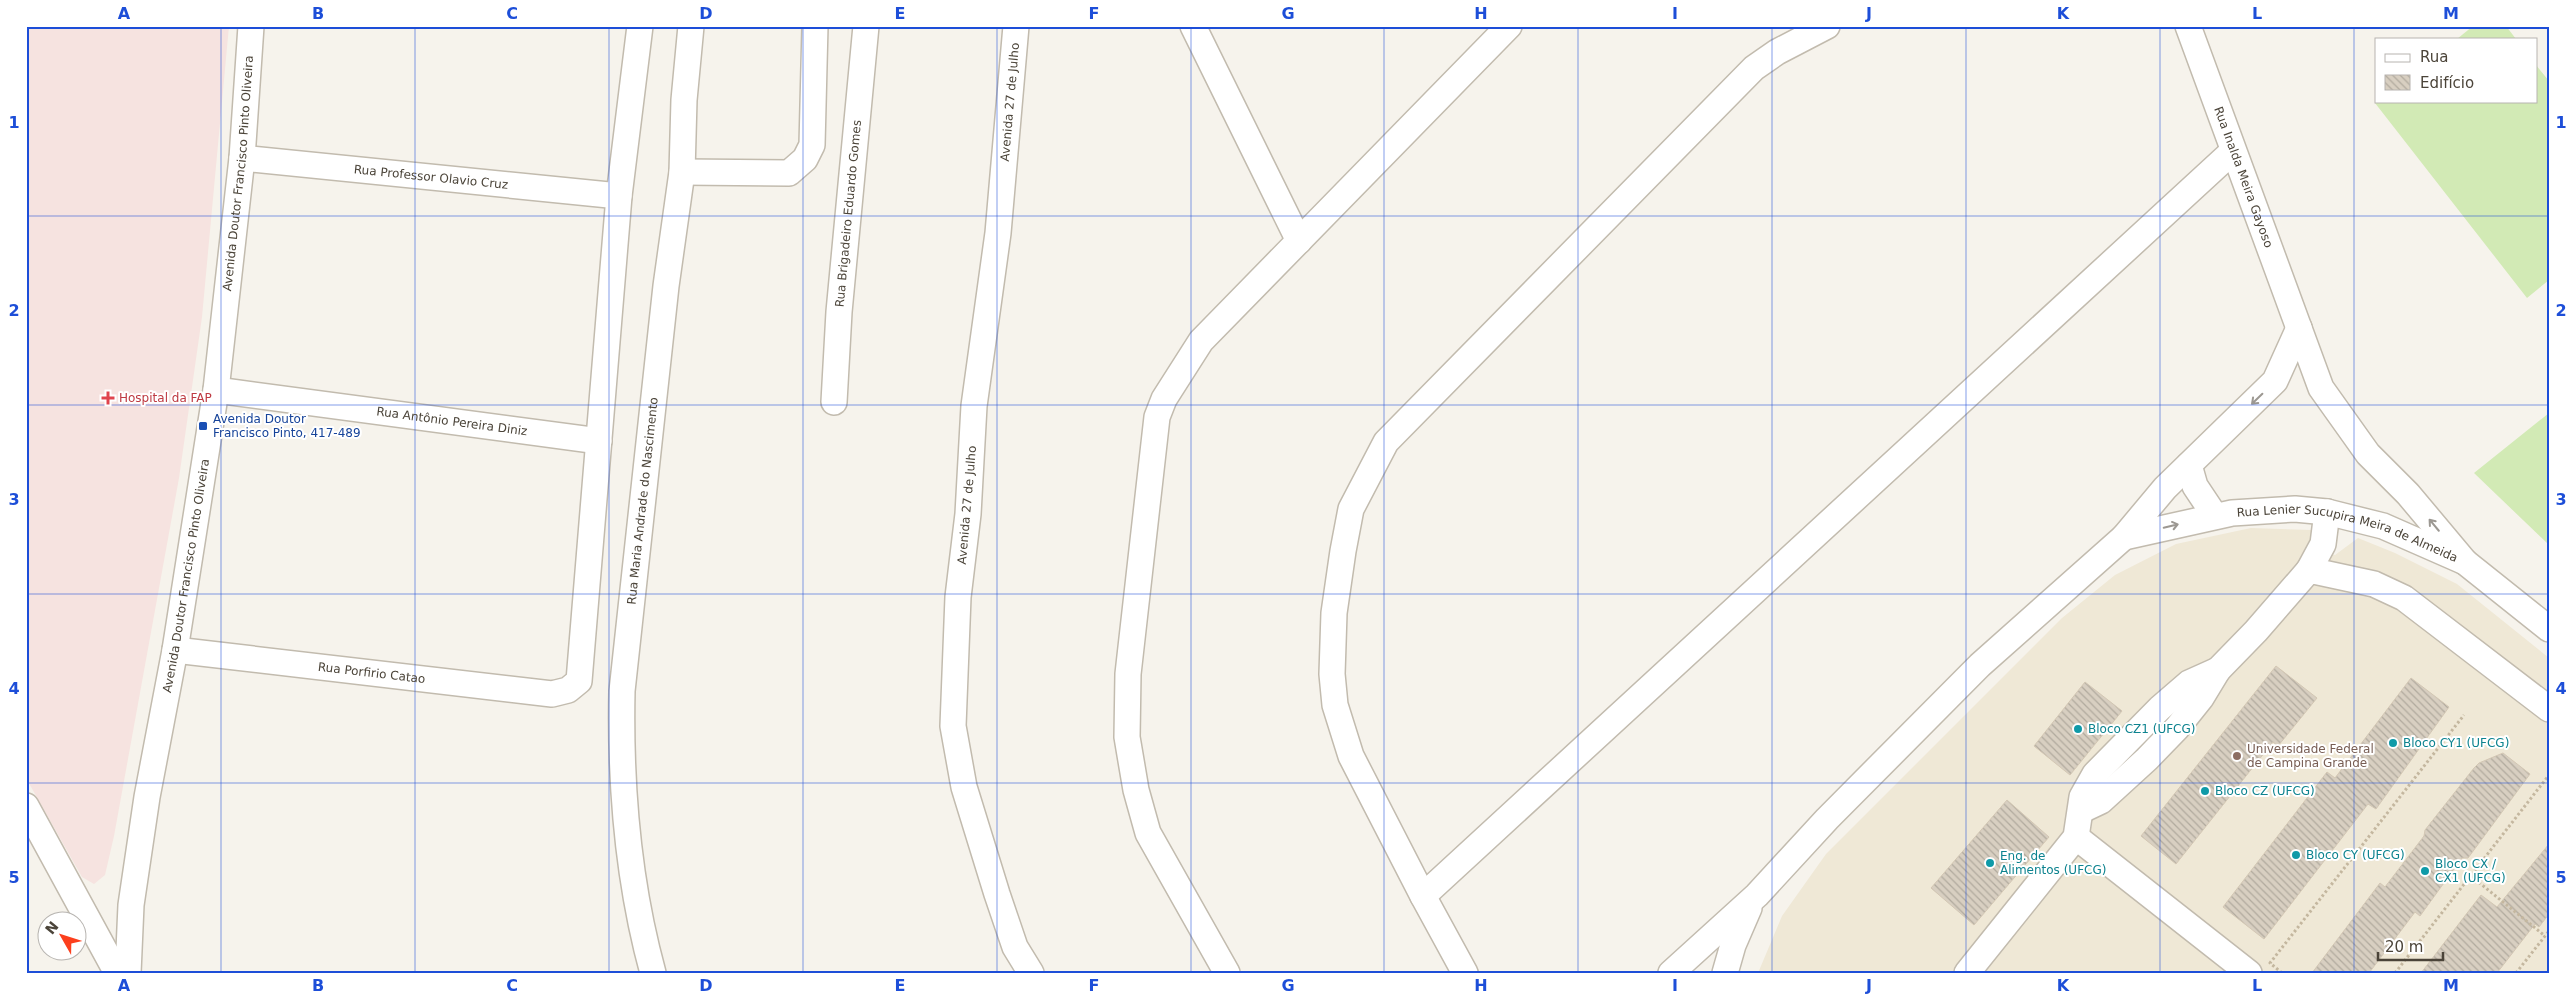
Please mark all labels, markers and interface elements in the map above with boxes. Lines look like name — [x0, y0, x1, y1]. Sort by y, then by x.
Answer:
text: A — [118, 4, 131, 23]
text: B — [312, 4, 324, 23]
text: C — [506, 4, 518, 23]
text: D — [699, 4, 713, 23]
text: E — [895, 4, 905, 23]
text: F — [1089, 4, 1099, 23]
text: G — [1281, 4, 1295, 23]
text: H — [1474, 4, 1488, 23]
text: I — [1672, 4, 1678, 23]
text: J — [1865, 4, 1872, 23]
text: K — [2057, 4, 2070, 23]
text: L — [2252, 4, 2262, 23]
text: M — [2443, 4, 2459, 23]
legend — [2375, 38, 2538, 102]
street label: Avenida 27 de Julho — [998, 42, 1022, 162]
text: Rua — [2420, 48, 2448, 66]
street label: Avenida Doutor Francisco Pinto Oliveira — [220, 55, 256, 292]
text: Edifício — [2420, 74, 2474, 92]
street label: Rua Inalda Meira Gayoso — [2211, 105, 2276, 250]
text: 1 — [8, 113, 20, 132]
text: 1 — [2555, 113, 2567, 132]
street label: Rua Brigadeiro Eduardo Gomes — [832, 119, 864, 308]
street label: Rua Professor Olavio Cruz — [353, 162, 509, 192]
text: 2 — [8, 301, 20, 320]
text: 2 — [2555, 301, 2567, 320]
marker: Hospital da FAP — [101, 391, 115, 405]
place label: Hospital da FAP — [119, 391, 212, 405]
one-way arrow — [2251, 393, 2264, 405]
street label: Rua Maria Andrade do Nascimento — [624, 396, 661, 605]
street label: Rua Antônio Pereira Diniz — [376, 404, 528, 438]
place label: Avenida Doutor Francisco Pinto, 417-489 — [213, 412, 361, 440]
marker: Avenida Doutor Francisco Pinto, 417-489 — [197, 420, 209, 432]
street label: Avenida 27 de Julho — [955, 445, 979, 565]
street label: Avenida Doutor Francisco Pinto Oliveira — [160, 458, 212, 694]
text: 3 — [8, 490, 20, 509]
text: 3 — [2555, 490, 2567, 509]
street label: Rua Lenier Sucupira Meira de Almeida — [2236, 502, 2460, 565]
one-way arrow — [2428, 518, 2439, 531]
one-way arrow — [2163, 521, 2179, 530]
street label: Rua Porfirio Catao — [317, 660, 426, 686]
text: 4 — [8, 679, 20, 698]
text: 4 — [2555, 679, 2567, 698]
place label: Bloco CZ1 (UFCG) — [2088, 722, 2195, 736]
marker: Bloco CZ1 (UFCG) — [2072, 723, 2084, 735]
place label: Bloco CY1 (UFCG) — [2403, 736, 2509, 750]
marker: Bloco CY1 (UFCG) — [2387, 737, 2399, 749]
place label: Universidade Federal de Campina Grande — [2247, 742, 2374, 770]
marker: Universidade Federal de Campina Grande — [2231, 750, 2243, 762]
place label: Bloco CZ (UFCG) — [2215, 784, 2315, 798]
marker: Bloco CZ (UFCG) — [2199, 785, 2211, 797]
place label: Bloco CY (UFCG) — [2306, 848, 2405, 862]
place label: Eng. de Alimentos (UFCG) — [2000, 849, 2106, 877]
marker: Bloco CY (UFCG) — [2290, 849, 2302, 861]
marker: Eng. de Alimentos (UFCG) — [1984, 857, 1996, 869]
place label: Bloco CX / CX1 (UFCG) — [2435, 857, 2506, 885]
marker: Bloco CX / CX1 (UFCG) — [2419, 865, 2431, 877]
text: 5 — [8, 868, 20, 887]
text: 5 — [2555, 868, 2567, 887]
north arrow — [38, 912, 88, 962]
text: N — [42, 918, 62, 937]
scale bar — [2378, 929, 2442, 961]
text: 20 m — [2385, 938, 2423, 956]
text: A — [118, 976, 131, 995]
text: B — [312, 976, 324, 995]
text: C — [506, 976, 518, 995]
text: D — [699, 976, 713, 995]
text: E — [895, 976, 905, 995]
text: F — [1089, 976, 1099, 995]
text: G — [1281, 976, 1295, 995]
text: H — [1474, 976, 1488, 995]
text: I — [1672, 976, 1678, 995]
text: J — [1865, 976, 1872, 995]
text: K — [2057, 976, 2070, 995]
text: L — [2252, 976, 2262, 995]
text: M — [2443, 976, 2459, 995]

